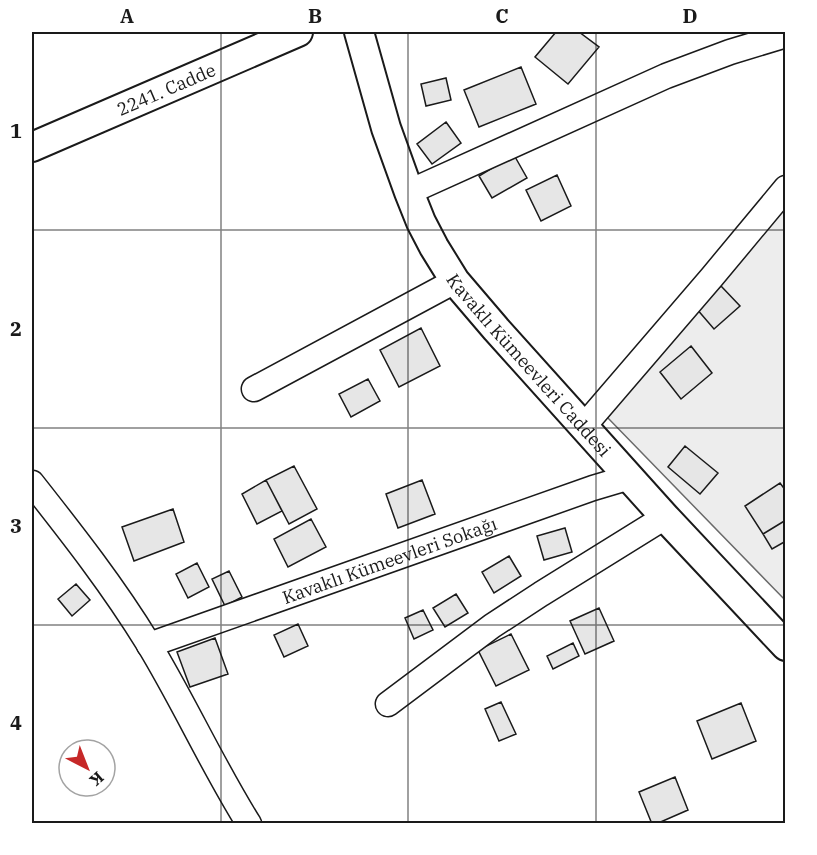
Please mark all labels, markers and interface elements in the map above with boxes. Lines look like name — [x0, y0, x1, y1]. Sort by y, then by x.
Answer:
text: A — [120, 2, 134, 29]
text: B — [308, 2, 322, 29]
text: C — [495, 2, 509, 29]
text: D — [682, 2, 698, 29]
street label: 2241. Cadde — [113, 58, 219, 120]
text: 1 — [10, 117, 22, 144]
street label: Kavaklı Kümeevleri Caddesi — [442, 269, 617, 461]
text: 2 — [10, 315, 22, 342]
street label: Kavaklı Kümeevleri Sokağı — [279, 511, 500, 609]
text: 3 — [10, 512, 22, 539]
text: 4 — [10, 709, 22, 736]
north arrow — [57, 738, 117, 798]
text: K — [85, 768, 108, 791]

